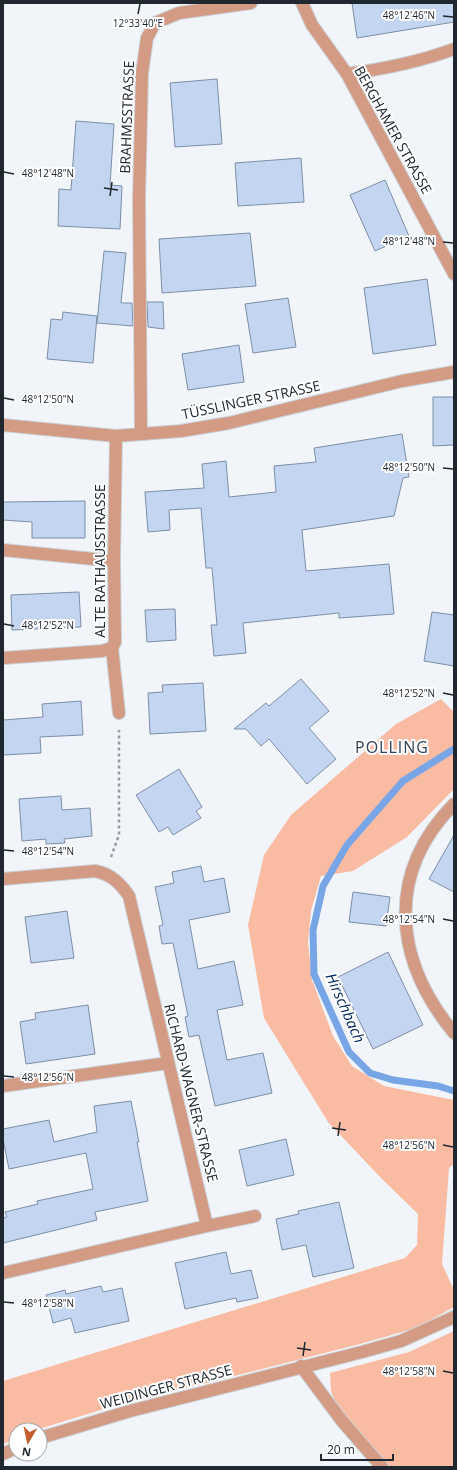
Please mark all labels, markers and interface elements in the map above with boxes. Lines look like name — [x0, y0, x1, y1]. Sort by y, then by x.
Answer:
text: 48°12'46"N — [383, 8, 435, 22]
text: 12°33'40"E — [113, 16, 163, 30]
street label: BRAHMSSTRASSE — [115, 60, 138, 174]
street label: BERGHAMER STRASSE — [350, 62, 437, 197]
text: 48°12'48"N — [22, 166, 74, 180]
text: 48°12'48"N — [383, 234, 435, 248]
street label: TÜSSLINGER STRASSE — [180, 376, 322, 423]
text: 48°12'50"N — [22, 392, 74, 406]
text: 48°12'50"N — [383, 460, 435, 474]
street label: ALTE RATHAUSSTRASSE — [90, 484, 109, 638]
text: 48°12'52"N — [22, 618, 74, 632]
text: 48°12'52"N — [383, 686, 435, 700]
district label: POLLING — [355, 736, 429, 758]
text: 48°12'54"N — [22, 844, 74, 858]
text: 48°12'54"N — [383, 912, 435, 926]
water label: Hirschbach — [322, 970, 370, 1046]
street label: RICHARD-WAGNER-STRASSE — [160, 1002, 223, 1184]
text: 48°12'56"N — [22, 1070, 74, 1084]
text: 48°12'56"N — [383, 1138, 435, 1152]
text: 48°12'58"N — [22, 1296, 74, 1310]
street label: WEIDINGER STRASSE — [98, 1360, 234, 1413]
text: 48°12'58"N — [383, 1364, 435, 1378]
north arrow — [8, 1422, 48, 1462]
scale bar — [321, 1436, 393, 1462]
text: 20 m — [327, 1441, 355, 1458]
text: N — [21, 1444, 32, 1460]

